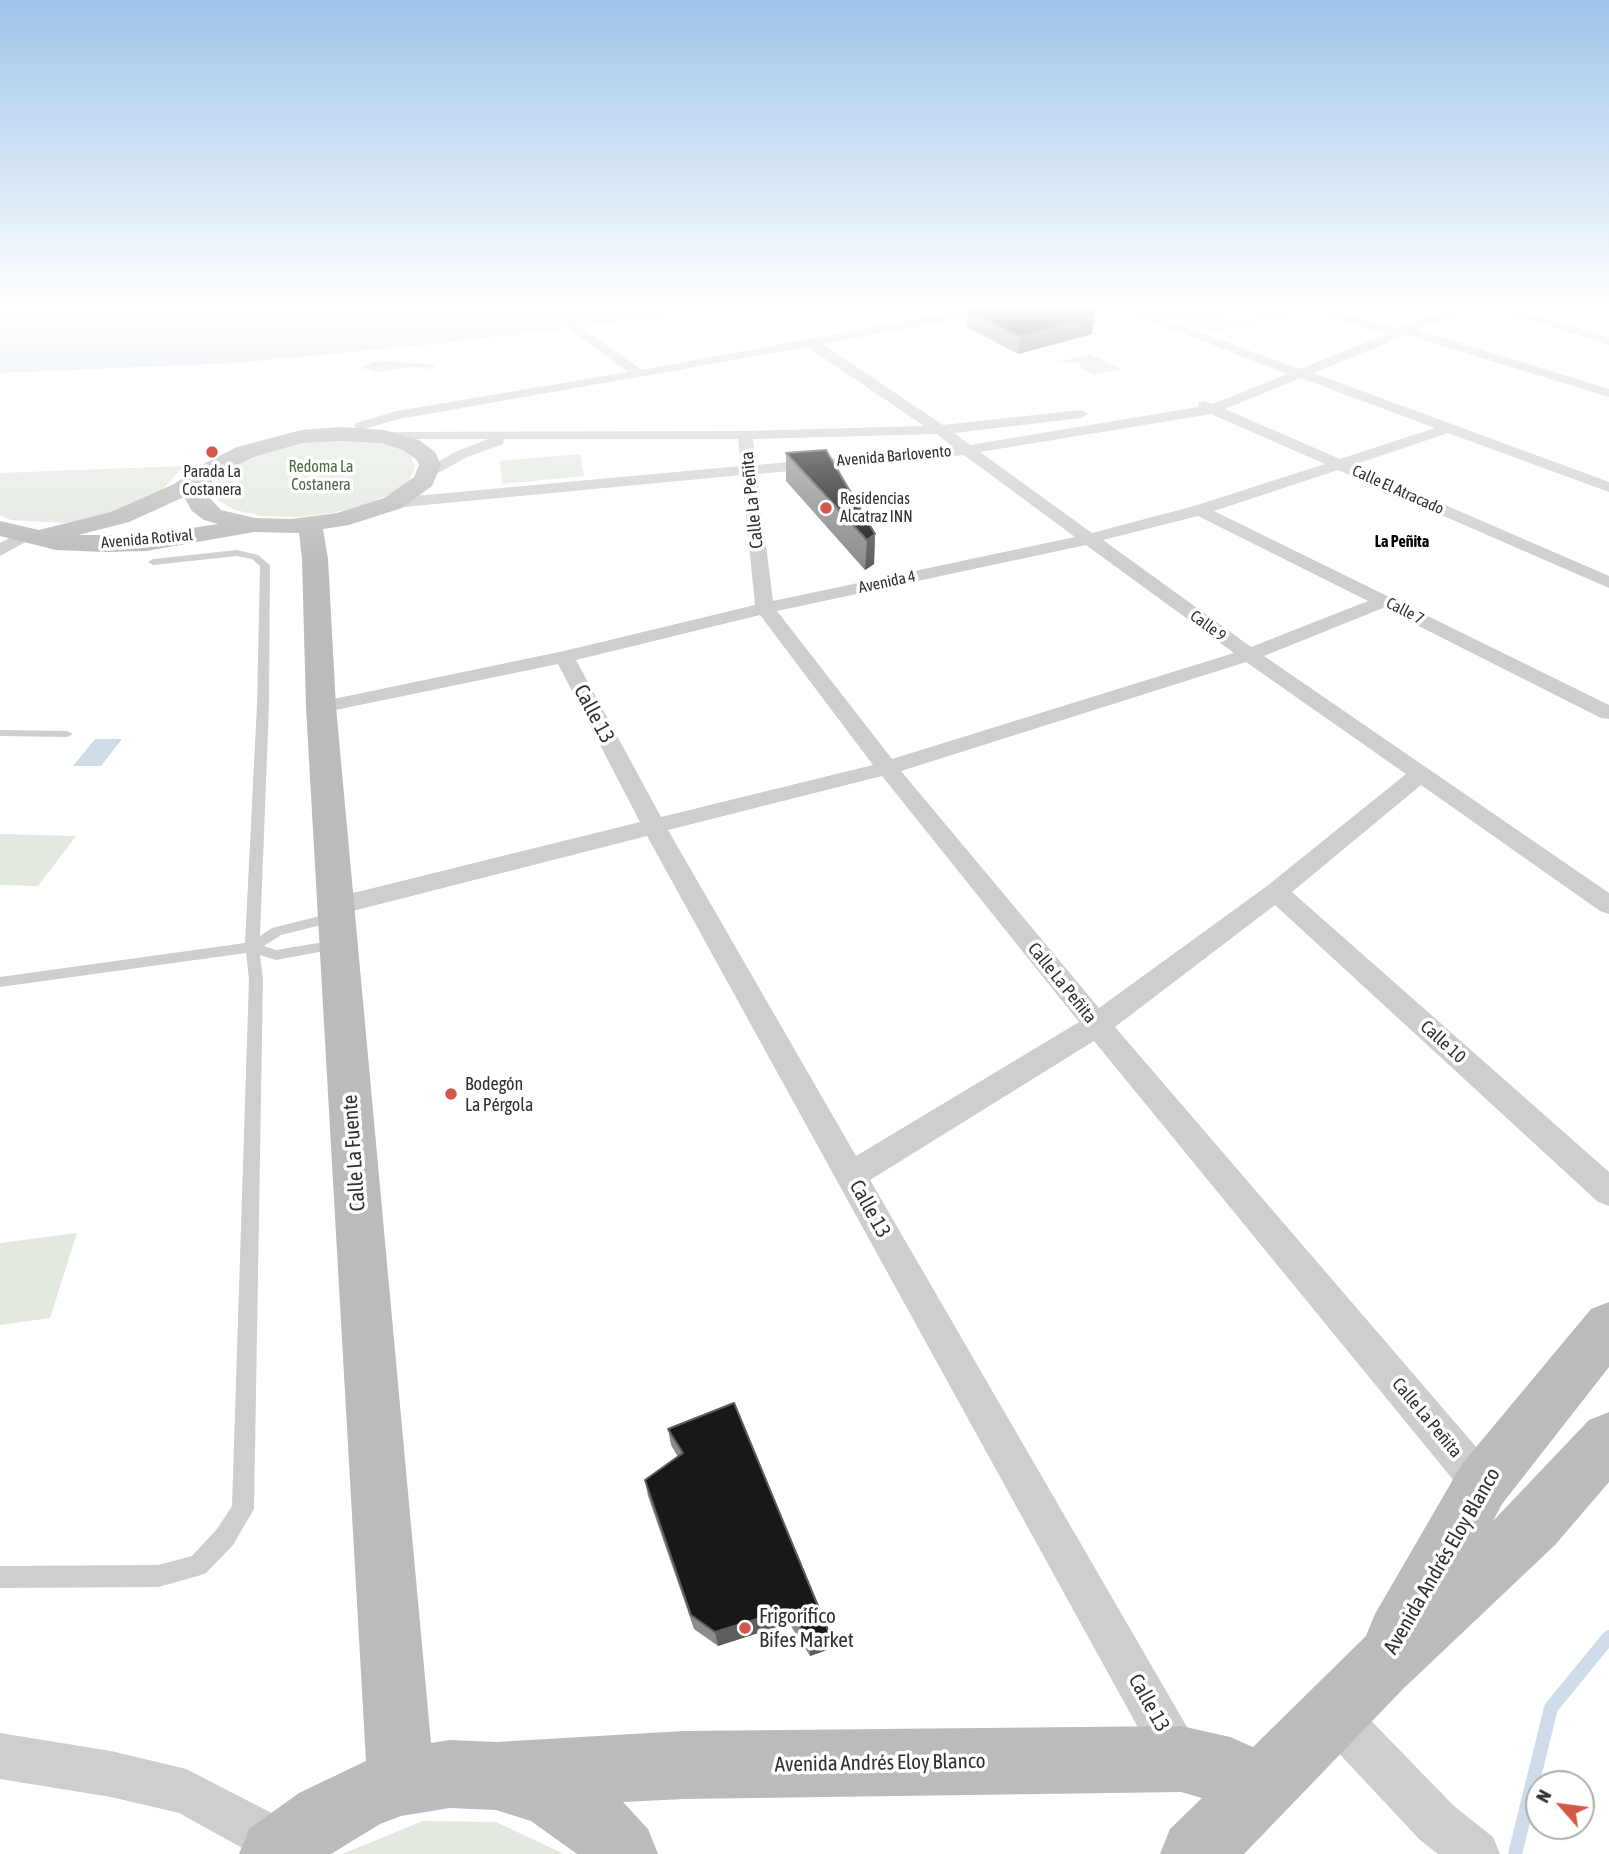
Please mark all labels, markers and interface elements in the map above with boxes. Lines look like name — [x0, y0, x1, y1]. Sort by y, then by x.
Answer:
street label: Avenida Barlovento — [836, 441, 952, 471]
marker: Parada La Costanera — [204, 444, 220, 460]
street label: Calle La Peñita — [736, 450, 768, 550]
park label: Redoma La Costanera — [288, 457, 354, 495]
street label: Calle El Atracado — [1349, 461, 1447, 519]
place label: Parada La Costanera — [182, 462, 242, 500]
place label: Residencias Alcatraz INN — [840, 489, 913, 527]
marker: Residencias Alcatraz INN — [818, 500, 834, 516]
street label: Avenida Rotival — [100, 525, 194, 553]
district label: La Peñita — [1375, 532, 1429, 552]
street label: Avenida 4 — [857, 567, 917, 597]
street label: Calle 7 — [1383, 593, 1427, 629]
street label: Calle 9 — [1186, 606, 1230, 646]
street label: Calle 13 — [568, 681, 620, 747]
street label: Calle La Peñita — [1023, 938, 1101, 1028]
street label: Calle 10 — [1416, 1016, 1470, 1068]
place label: Bodegón La Pérgola — [465, 1073, 533, 1116]
marker: Bodegón La Pérgola — [443, 1086, 459, 1102]
street label: Calle La Fuente — [337, 1094, 371, 1212]
street label: Calle 13 — [844, 1176, 896, 1242]
street label: Calle La Peñita — [1387, 1374, 1467, 1462]
street label: Avenida Andrés Eloy Blanco — [1378, 1463, 1506, 1659]
place label: Frigorífico Bifes Market — [759, 1603, 854, 1653]
marker: Frigorífico Bifes Market — [737, 1620, 753, 1636]
street label: Calle 13 — [1123, 1670, 1175, 1736]
street label: Avenida Andrés Eloy Blanco — [774, 1749, 986, 1777]
north arrow — [1525, 1770, 1595, 1840]
text: N — [1531, 1786, 1556, 1806]

